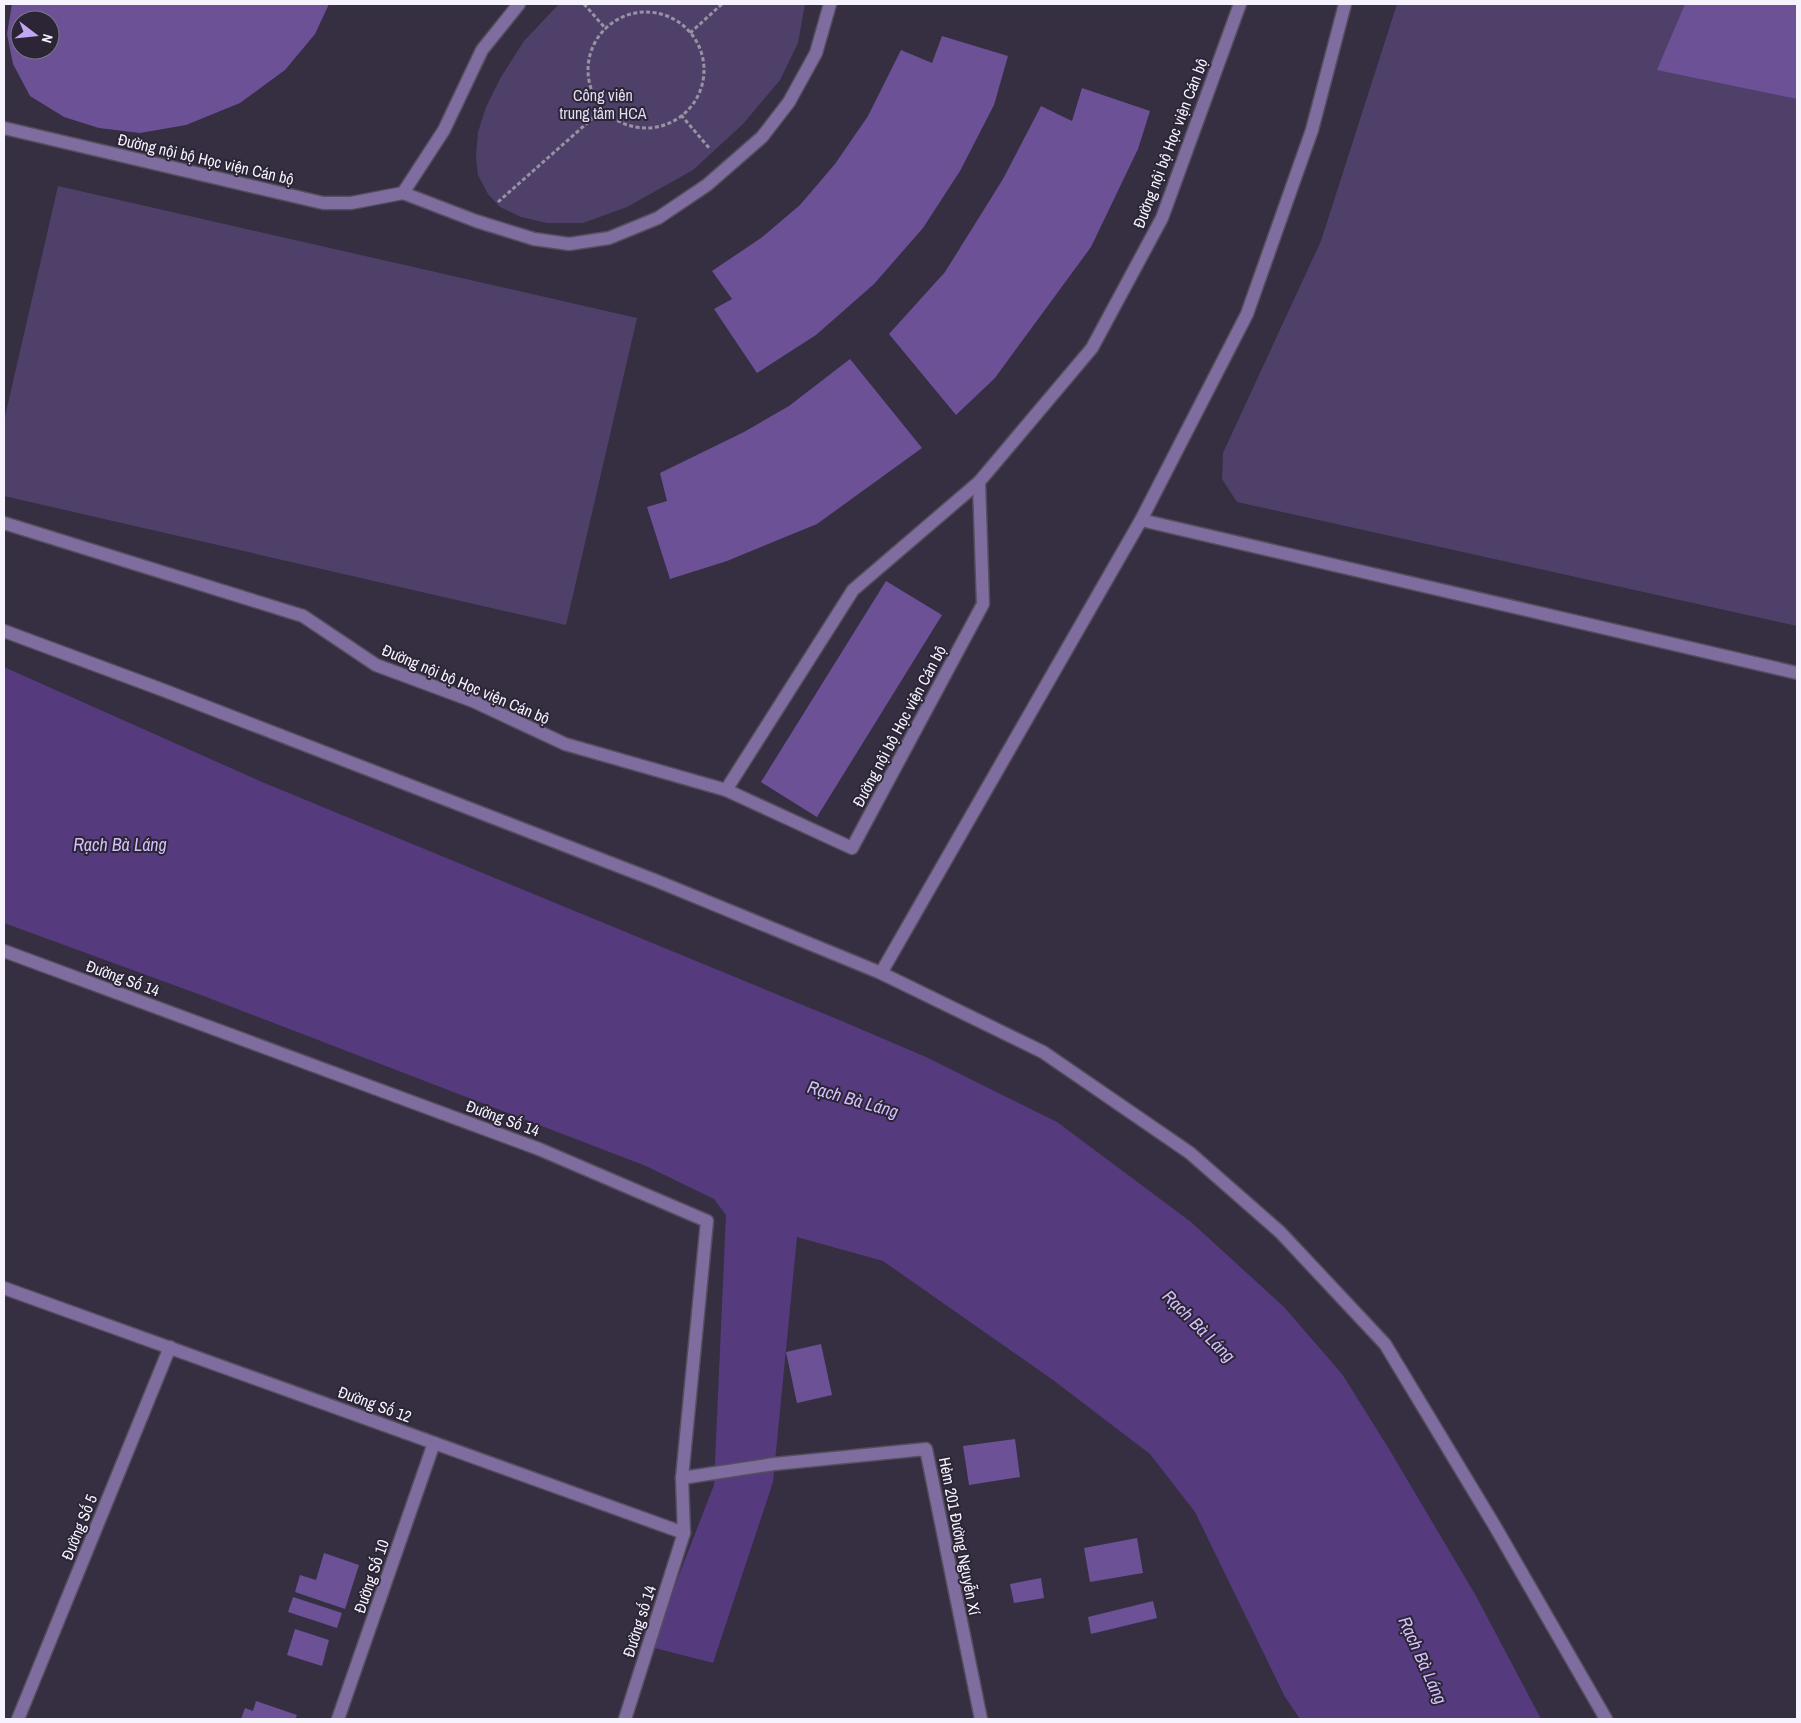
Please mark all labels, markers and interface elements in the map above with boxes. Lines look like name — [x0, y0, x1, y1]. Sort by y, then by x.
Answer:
north arrow — [10, 10, 60, 60]
text: N — [38, 32, 57, 45]
street label: Đường nội bộ Học viện Cán bộ — [1127, 55, 1213, 231]
park label: Công viên trung tâm HCA — [560, 84, 647, 124]
street label: Đường nội bộ Học viện Cán bộ — [116, 128, 296, 190]
street label: Đường nội bộ Học viện Cán bộ — [379, 639, 553, 729]
street label: Đường nội bộ Học viện Cán bộ — [847, 641, 951, 811]
water label: Rạch Bà Láng — [73, 832, 167, 857]
street label: Đường Số 14 — [83, 955, 163, 1001]
water label: Rạch Bà Láng — [805, 1074, 901, 1124]
street label: Đường Số 14 — [463, 1095, 543, 1141]
water label: Rạch Bà Láng — [1157, 1284, 1241, 1368]
street label: Đường Số 12 — [335, 1381, 415, 1427]
street label: Hẻm 201 Đường Nguyễn Xí — [934, 1455, 986, 1617]
street label: Đường Số 5 — [56, 1491, 102, 1563]
street label: Đường Số 10 — [348, 1536, 394, 1616]
street label: Đường số 14 — [617, 1582, 661, 1660]
water label: Rạch Bà Láng — [1393, 1612, 1453, 1708]

